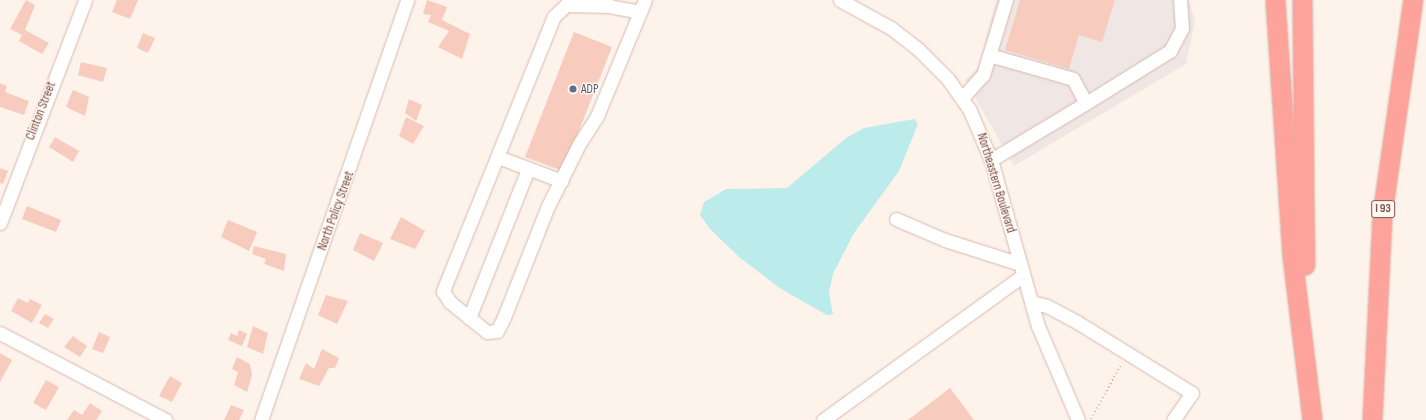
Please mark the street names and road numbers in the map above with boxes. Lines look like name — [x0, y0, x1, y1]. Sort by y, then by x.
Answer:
street label: Clinton Street — [23, 80, 59, 142]
street label: Northeastern Boulevard — [973, 131, 1019, 235]
street label: North Policy Street — [314, 169, 358, 253]
road number: I 93 — [1371, 199, 1395, 219]

